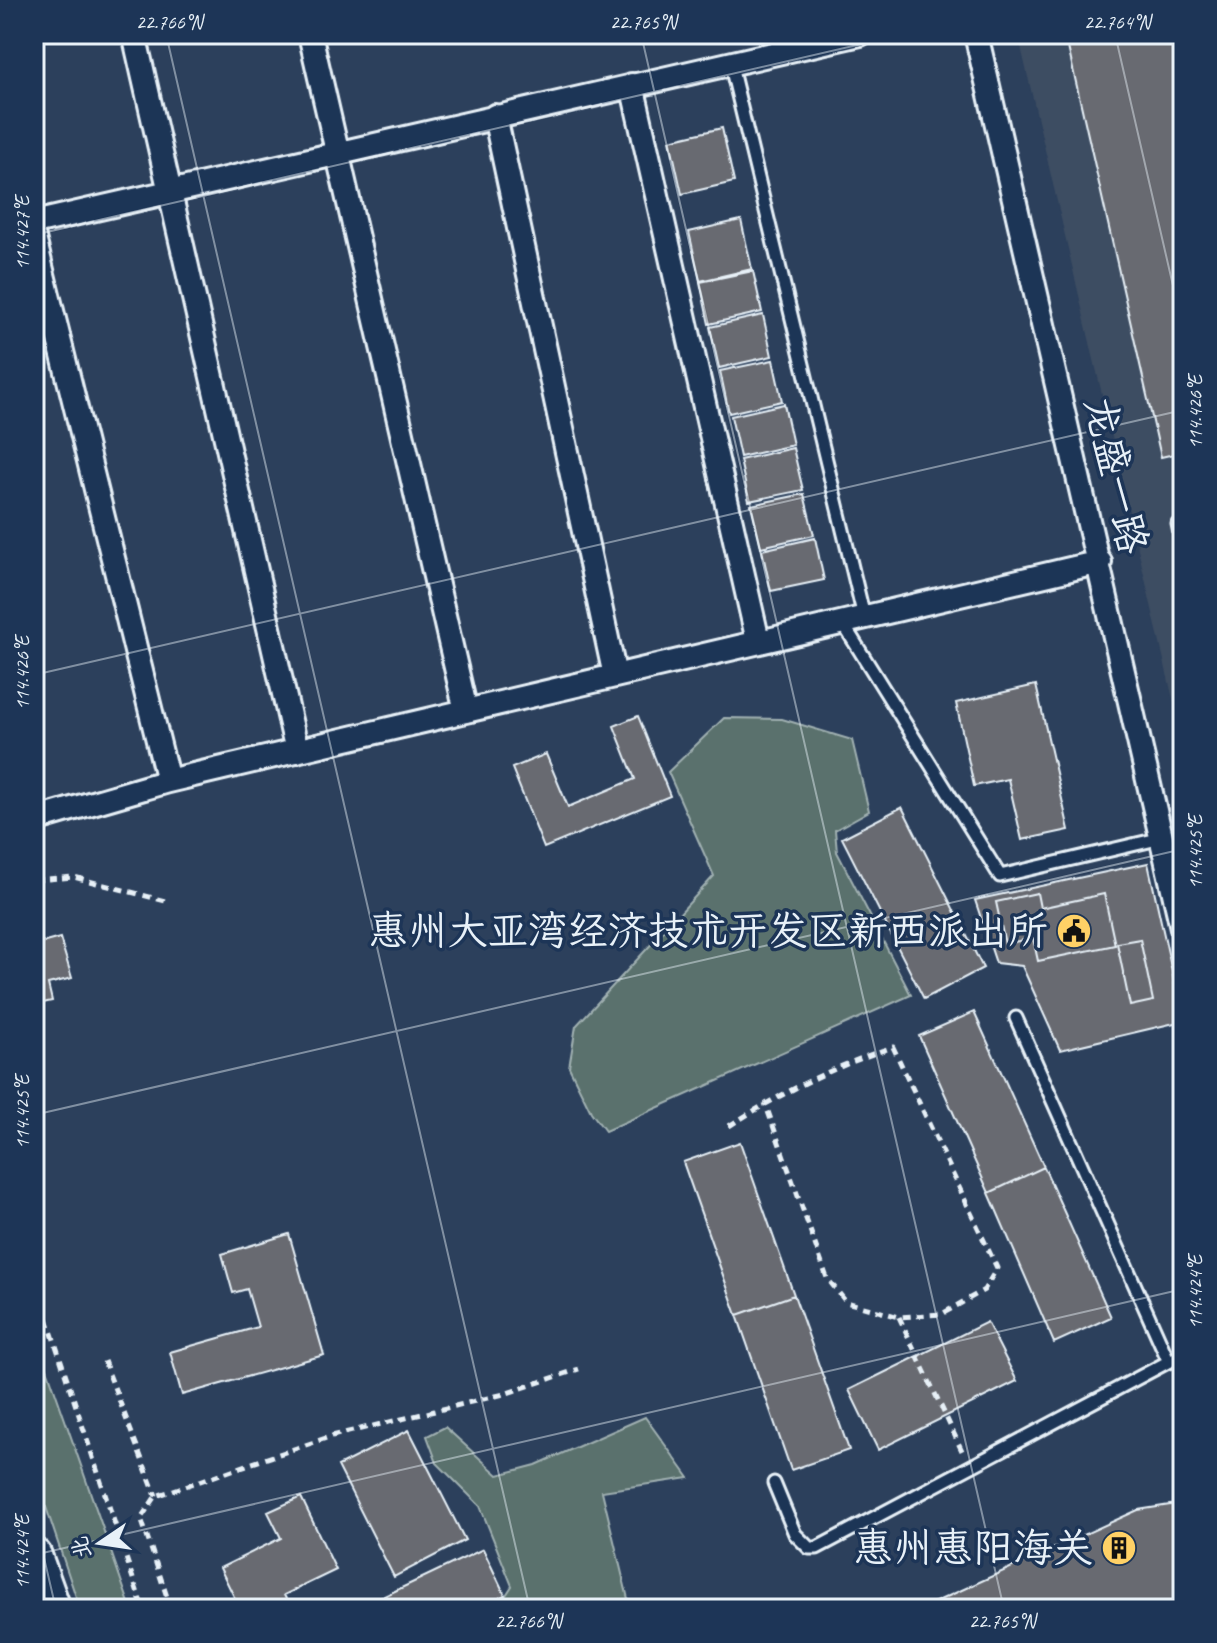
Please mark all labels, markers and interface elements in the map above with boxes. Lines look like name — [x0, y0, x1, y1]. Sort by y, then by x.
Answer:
text: 22.766°N — [136, 10, 205, 35]
text: 22.765°N — [610, 10, 679, 35]
text: 22.764°N — [1084, 10, 1153, 35]
text: 114.427°E — [10, 193, 35, 270]
text: 114.426°E — [1183, 372, 1208, 449]
street label: 龙盛一路 — [1074, 391, 1158, 559]
text: 114.426°E — [10, 633, 35, 710]
text: 114.425°E — [1183, 812, 1208, 889]
place label: 惠州大亚湾经济技术开发区新西派出所 — [368, 906, 1048, 956]
public building icon: 惠州大亚湾经济技术开发区新西派出所 — [1055, 912, 1093, 950]
text: 114.425°E — [10, 1072, 35, 1149]
text: 114.424°E — [1183, 1252, 1208, 1329]
north arrow — [60, 1503, 140, 1583]
text: 114.424°E — [10, 1512, 35, 1589]
place label: 惠州惠阳海关 — [853, 1523, 1093, 1573]
building icon: 惠州惠阳海关 — [1100, 1529, 1138, 1567]
text: 北 — [65, 1533, 98, 1561]
text: 22.766°N — [495, 1609, 564, 1634]
text: 22.765°N — [969, 1609, 1038, 1634]

